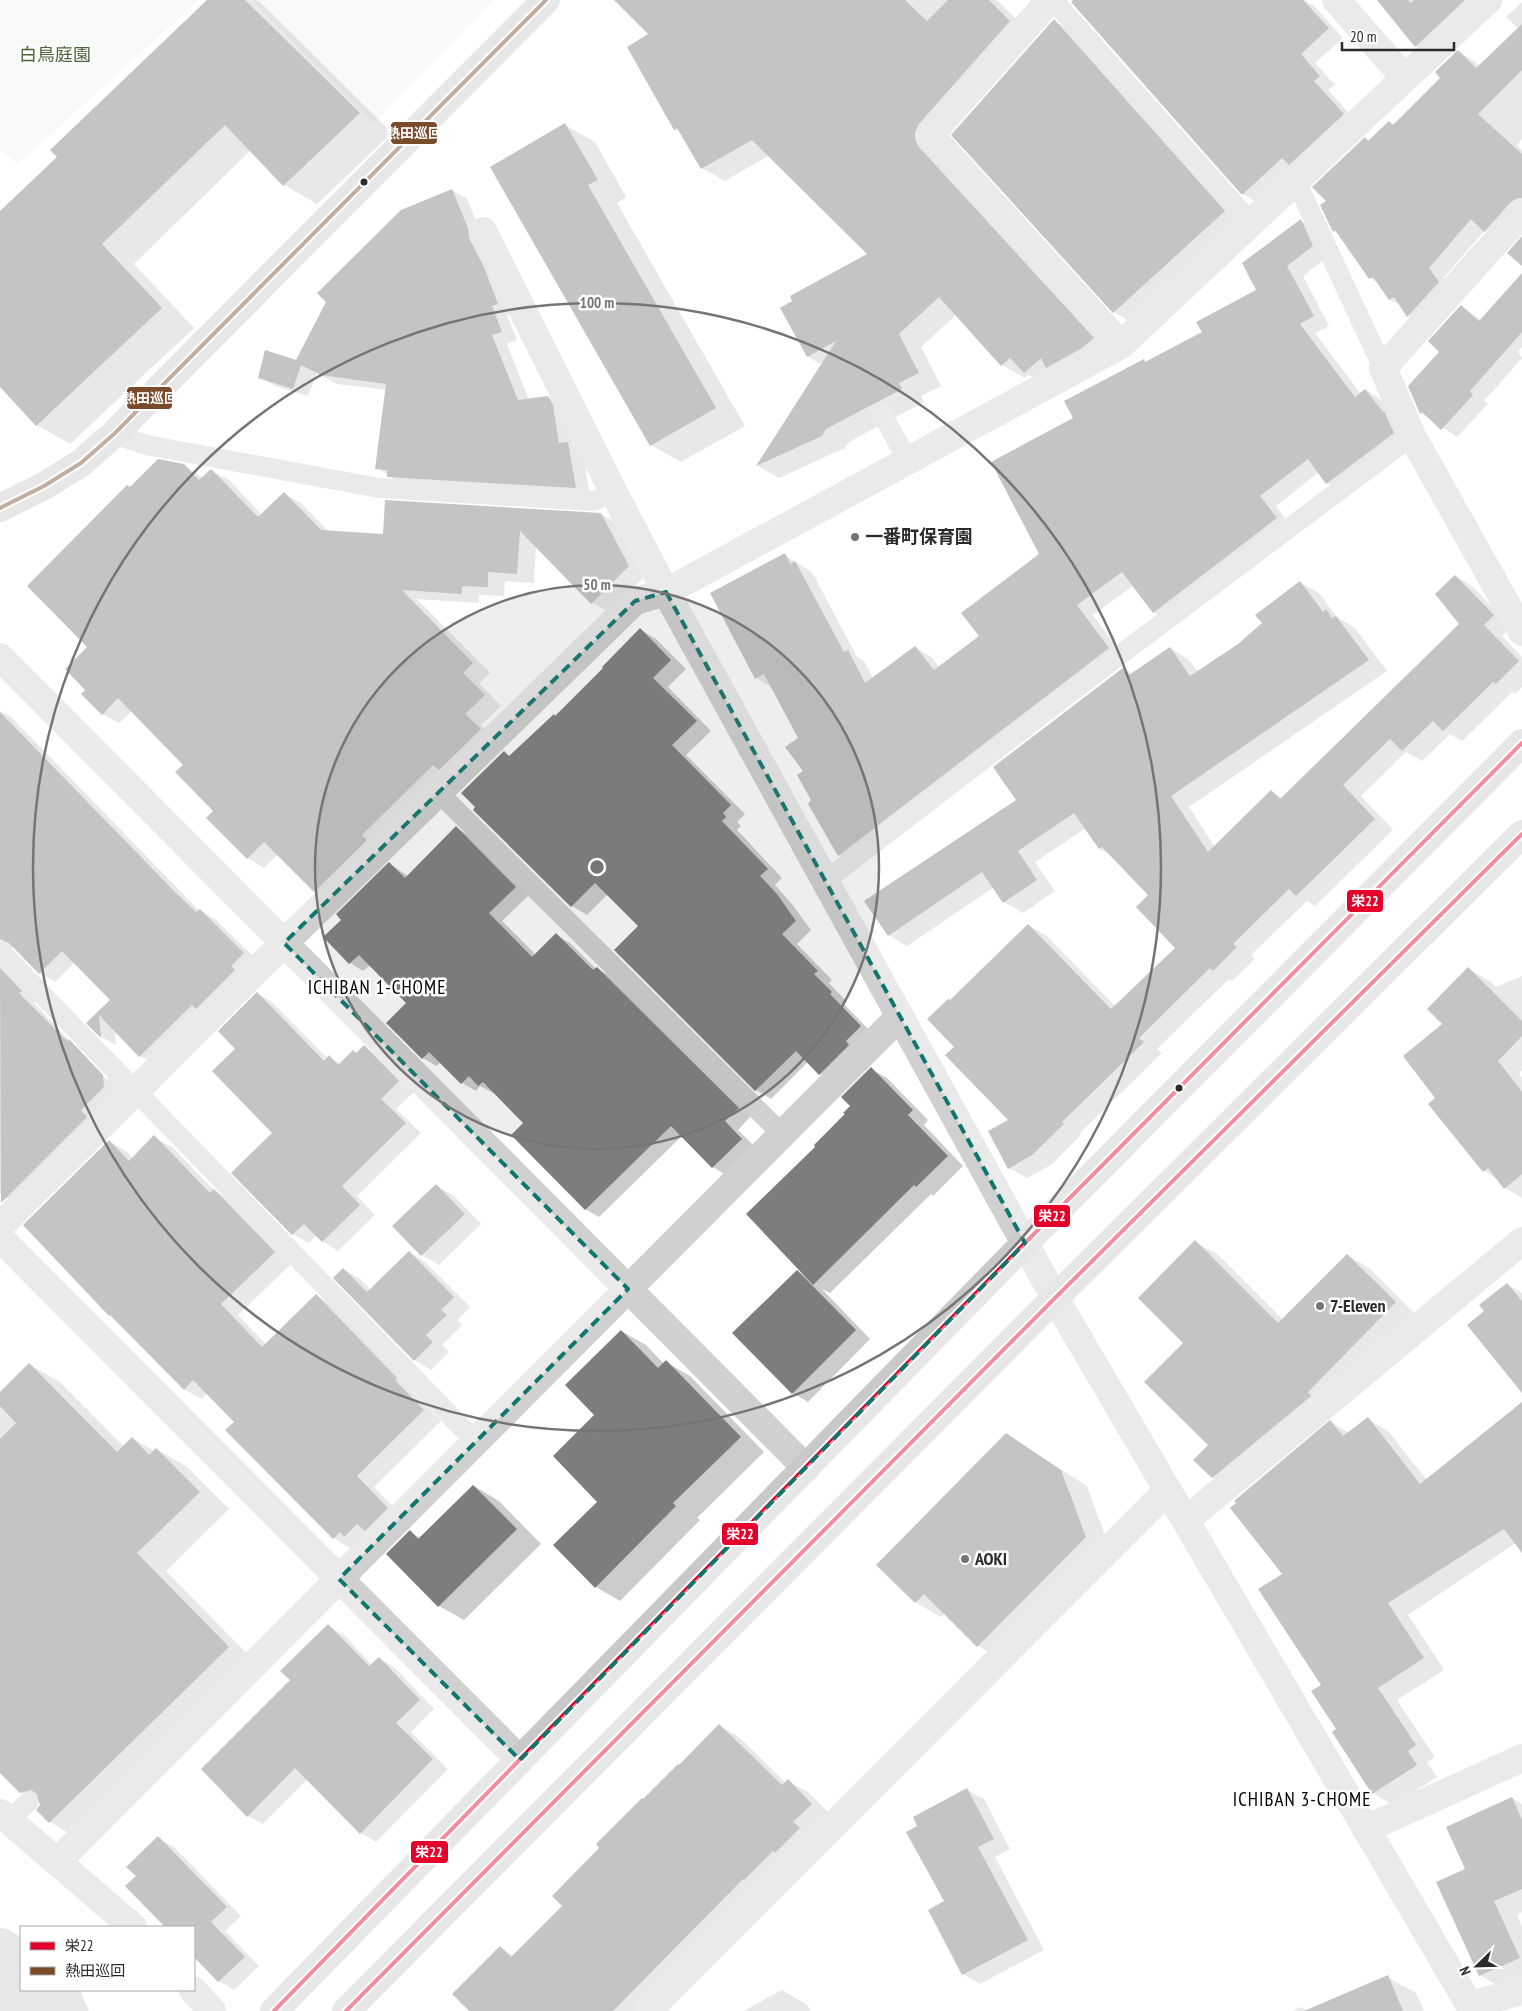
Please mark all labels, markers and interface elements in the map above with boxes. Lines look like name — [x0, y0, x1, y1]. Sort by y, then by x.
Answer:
scale bar — [1342, 20, 1454, 52]
text: 20 m — [1350, 27, 1376, 46]
park label: 白鳥庭園 — [19, 43, 91, 66]
line badge: 熱田巡回 — [390, 121, 438, 145]
text: 熱田巡回 — [386, 124, 442, 142]
unlabelled marker — [359, 177, 369, 187]
text: 100 m — [580, 293, 614, 312]
line badge: 熱田巡回 — [126, 386, 173, 410]
text: 熱田巡回 — [122, 389, 178, 407]
place label: 一番町保育園 — [865, 525, 973, 548]
marker: 一番町保育園 — [849, 531, 861, 543]
text: 50 m — [583, 575, 611, 594]
centre of rings — [588, 858, 606, 876]
line badge: 栄22 — [1346, 889, 1384, 913]
text: 栄22 — [1351, 892, 1379, 910]
district label: ICHIBAN 1-CHOME — [308, 975, 446, 999]
unlabelled marker — [1174, 1083, 1184, 1093]
line badge: 栄22 — [1033, 1204, 1071, 1228]
text: 栄22 — [1038, 1207, 1066, 1225]
place label: 7-Eleven — [1330, 1294, 1386, 1317]
marker: 7-Eleven — [1314, 1300, 1326, 1312]
line badge: 栄22 — [721, 1522, 759, 1546]
text: 栄22 — [726, 1525, 754, 1543]
place label: AOKI — [974, 1547, 1007, 1570]
marker: AOKI — [959, 1553, 971, 1565]
district label: ICHIBAN 3-CHOME — [1233, 1787, 1371, 1811]
line badge: 栄22 — [410, 1840, 449, 1864]
text: 栄22 — [415, 1843, 443, 1861]
legend — [20, 1926, 195, 1991]
text: 栄22 — [65, 1936, 94, 1955]
north arrow — [1452, 1941, 1502, 1991]
text: 熱田巡回 — [65, 1961, 125, 1980]
text: N — [1455, 1964, 1475, 1978]

